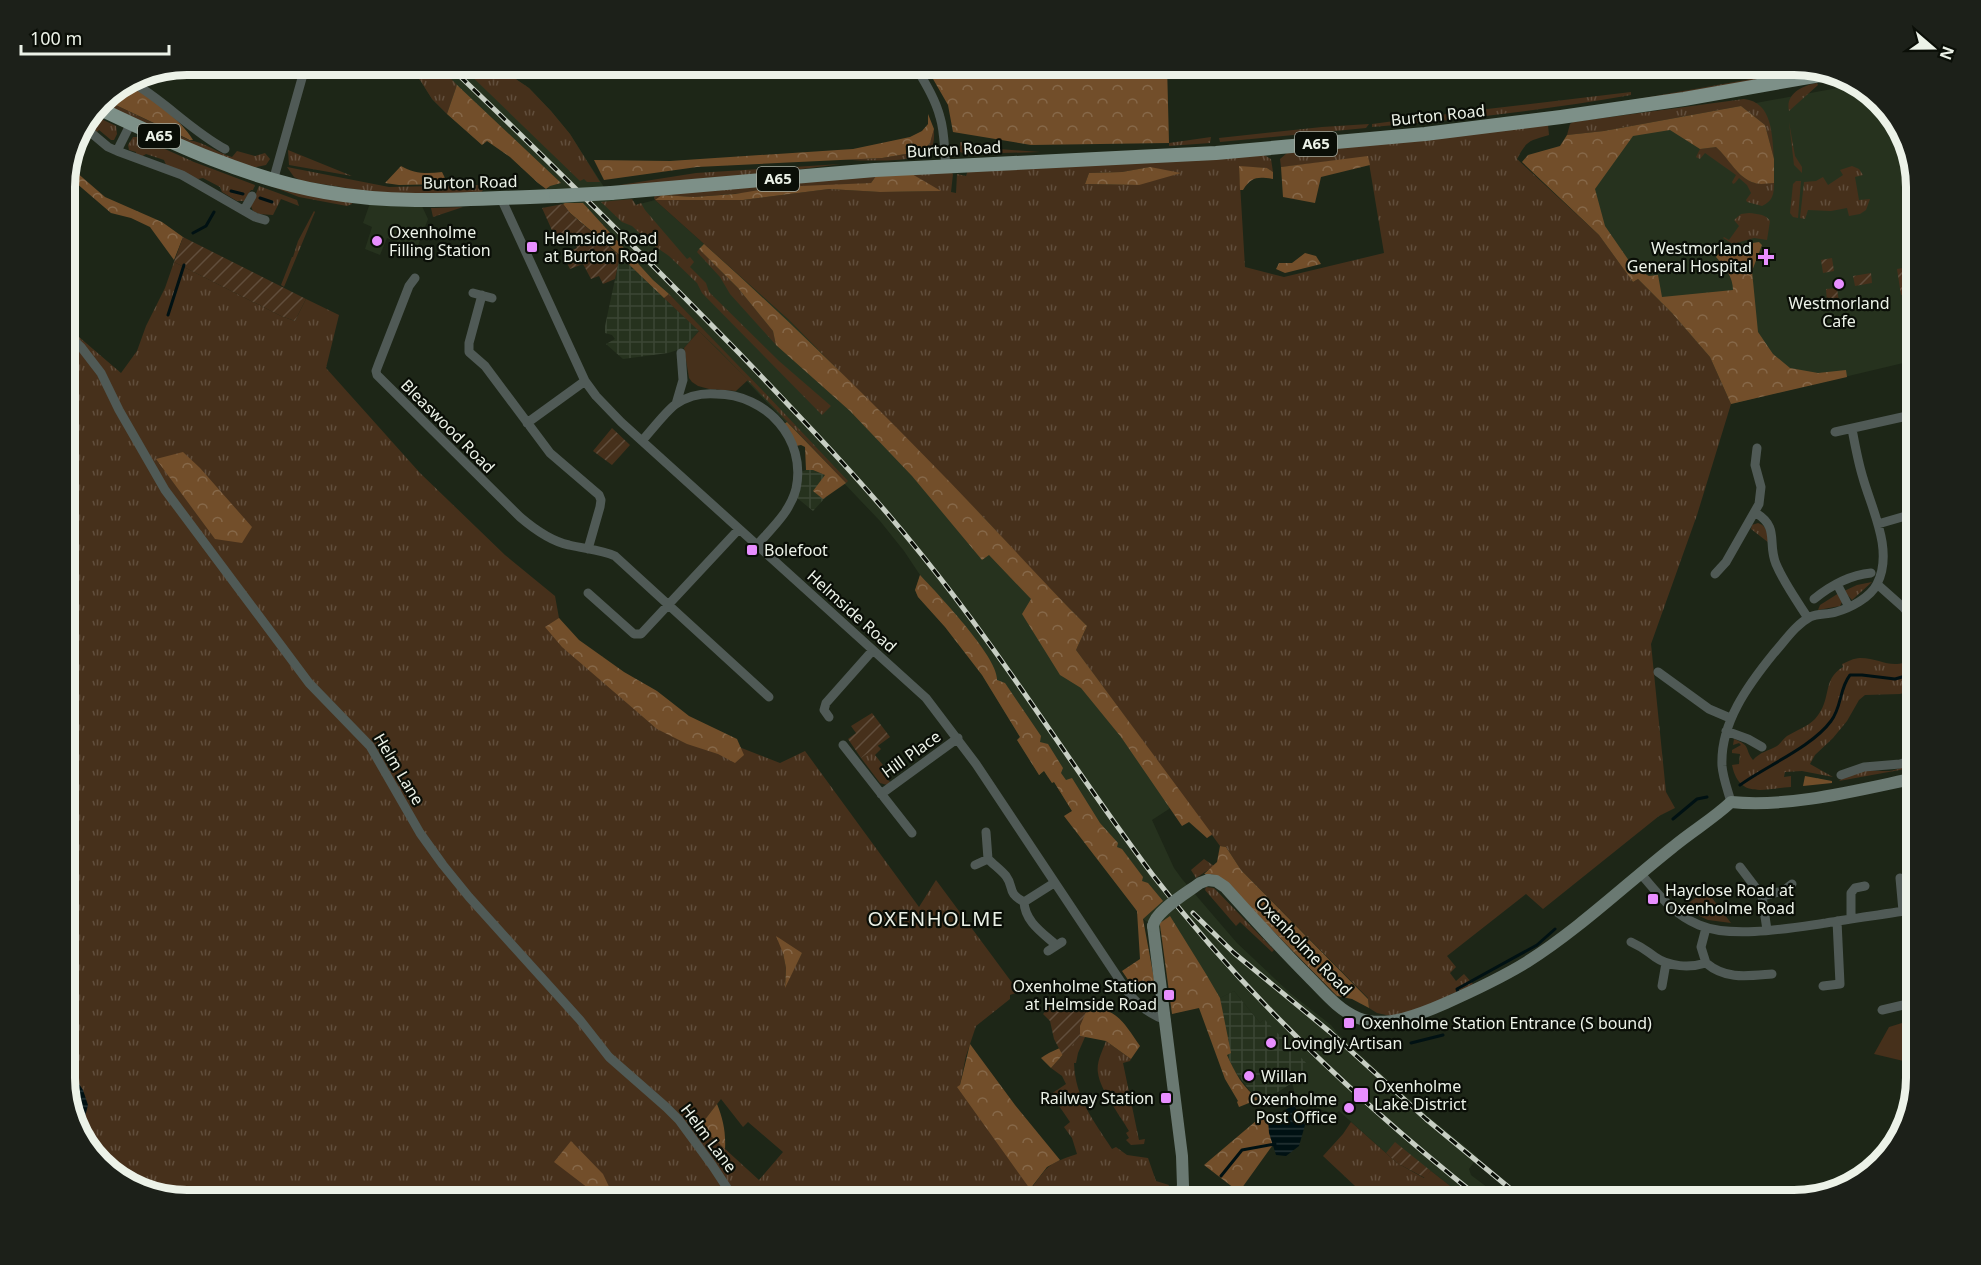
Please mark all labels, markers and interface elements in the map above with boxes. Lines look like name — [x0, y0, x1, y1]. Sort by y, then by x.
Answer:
scale bar — [21, 18, 170, 56]
north arrow — [1903, 18, 1963, 78]
text: 100 m — [30, 26, 82, 50]
text: N — [1935, 43, 1960, 63]
street label: Burton Road — [1390, 99, 1486, 131]
road number: A65 — [138, 124, 180, 148]
road number: A65 — [1295, 132, 1337, 156]
street label: Burton Road — [906, 136, 1002, 162]
road number: A65 — [757, 167, 799, 191]
street label: Burton Road — [422, 170, 518, 194]
place label: Oxenholme Filling Station — [389, 221, 491, 261]
place label: Helmside Road at Burton Road — [544, 227, 658, 267]
marker: Oxenholme Filling Station — [370, 234, 384, 248]
place label: Westmorland General Hospital — [1627, 237, 1752, 277]
marker: Helmside Road at Burton Road — [525, 240, 539, 254]
marker: Westmorland General Hospital — [1757, 248, 1775, 266]
marker: Westmorland Cafe — [1832, 277, 1846, 291]
place label: Westmorland Cafe — [1788, 292, 1890, 332]
street label: Bleaswood Road — [396, 374, 500, 478]
place label: Bolefoot — [764, 539, 828, 561]
marker: Bolefoot — [745, 543, 759, 557]
street label: Helmside Road — [803, 565, 901, 657]
street label: Hill Place — [877, 725, 945, 783]
street label: Helm Lane — [369, 729, 429, 809]
place label: Hayclose Road at Oxenholme Road — [1665, 879, 1795, 919]
street label: Oxenholme Road — [1251, 892, 1357, 1000]
marker: Hayclose Road at Oxenholme Road — [1646, 892, 1660, 906]
district label: OXENHOLME — [868, 905, 1004, 932]
place label: Oxenholme Station at Helmside Road — [1013, 975, 1157, 1015]
marker: Oxenholme Station at Helmside Road — [1162, 988, 1176, 1002]
place label: Oxenholme Station Entrance (S bound) — [1361, 1012, 1652, 1034]
marker: Oxenholme Station Entrance (S bound) — [1342, 1016, 1356, 1030]
place label: Lovingly Artisan — [1283, 1032, 1402, 1054]
marker: Lovingly Artisan — [1264, 1036, 1278, 1050]
place label: Willan — [1261, 1065, 1307, 1087]
marker: Willan — [1242, 1069, 1256, 1083]
place label: Oxenholme Lake District — [1374, 1075, 1467, 1115]
marker: Oxenholme Lake District — [1352, 1086, 1370, 1104]
place label: Railway Station — [1040, 1087, 1154, 1109]
place label: Oxenholme Post Office — [1250, 1088, 1337, 1128]
marker: Railway Station — [1159, 1091, 1173, 1105]
street label: Helm Lane — [676, 1099, 742, 1177]
marker: Oxenholme Post Office — [1342, 1101, 1356, 1115]

